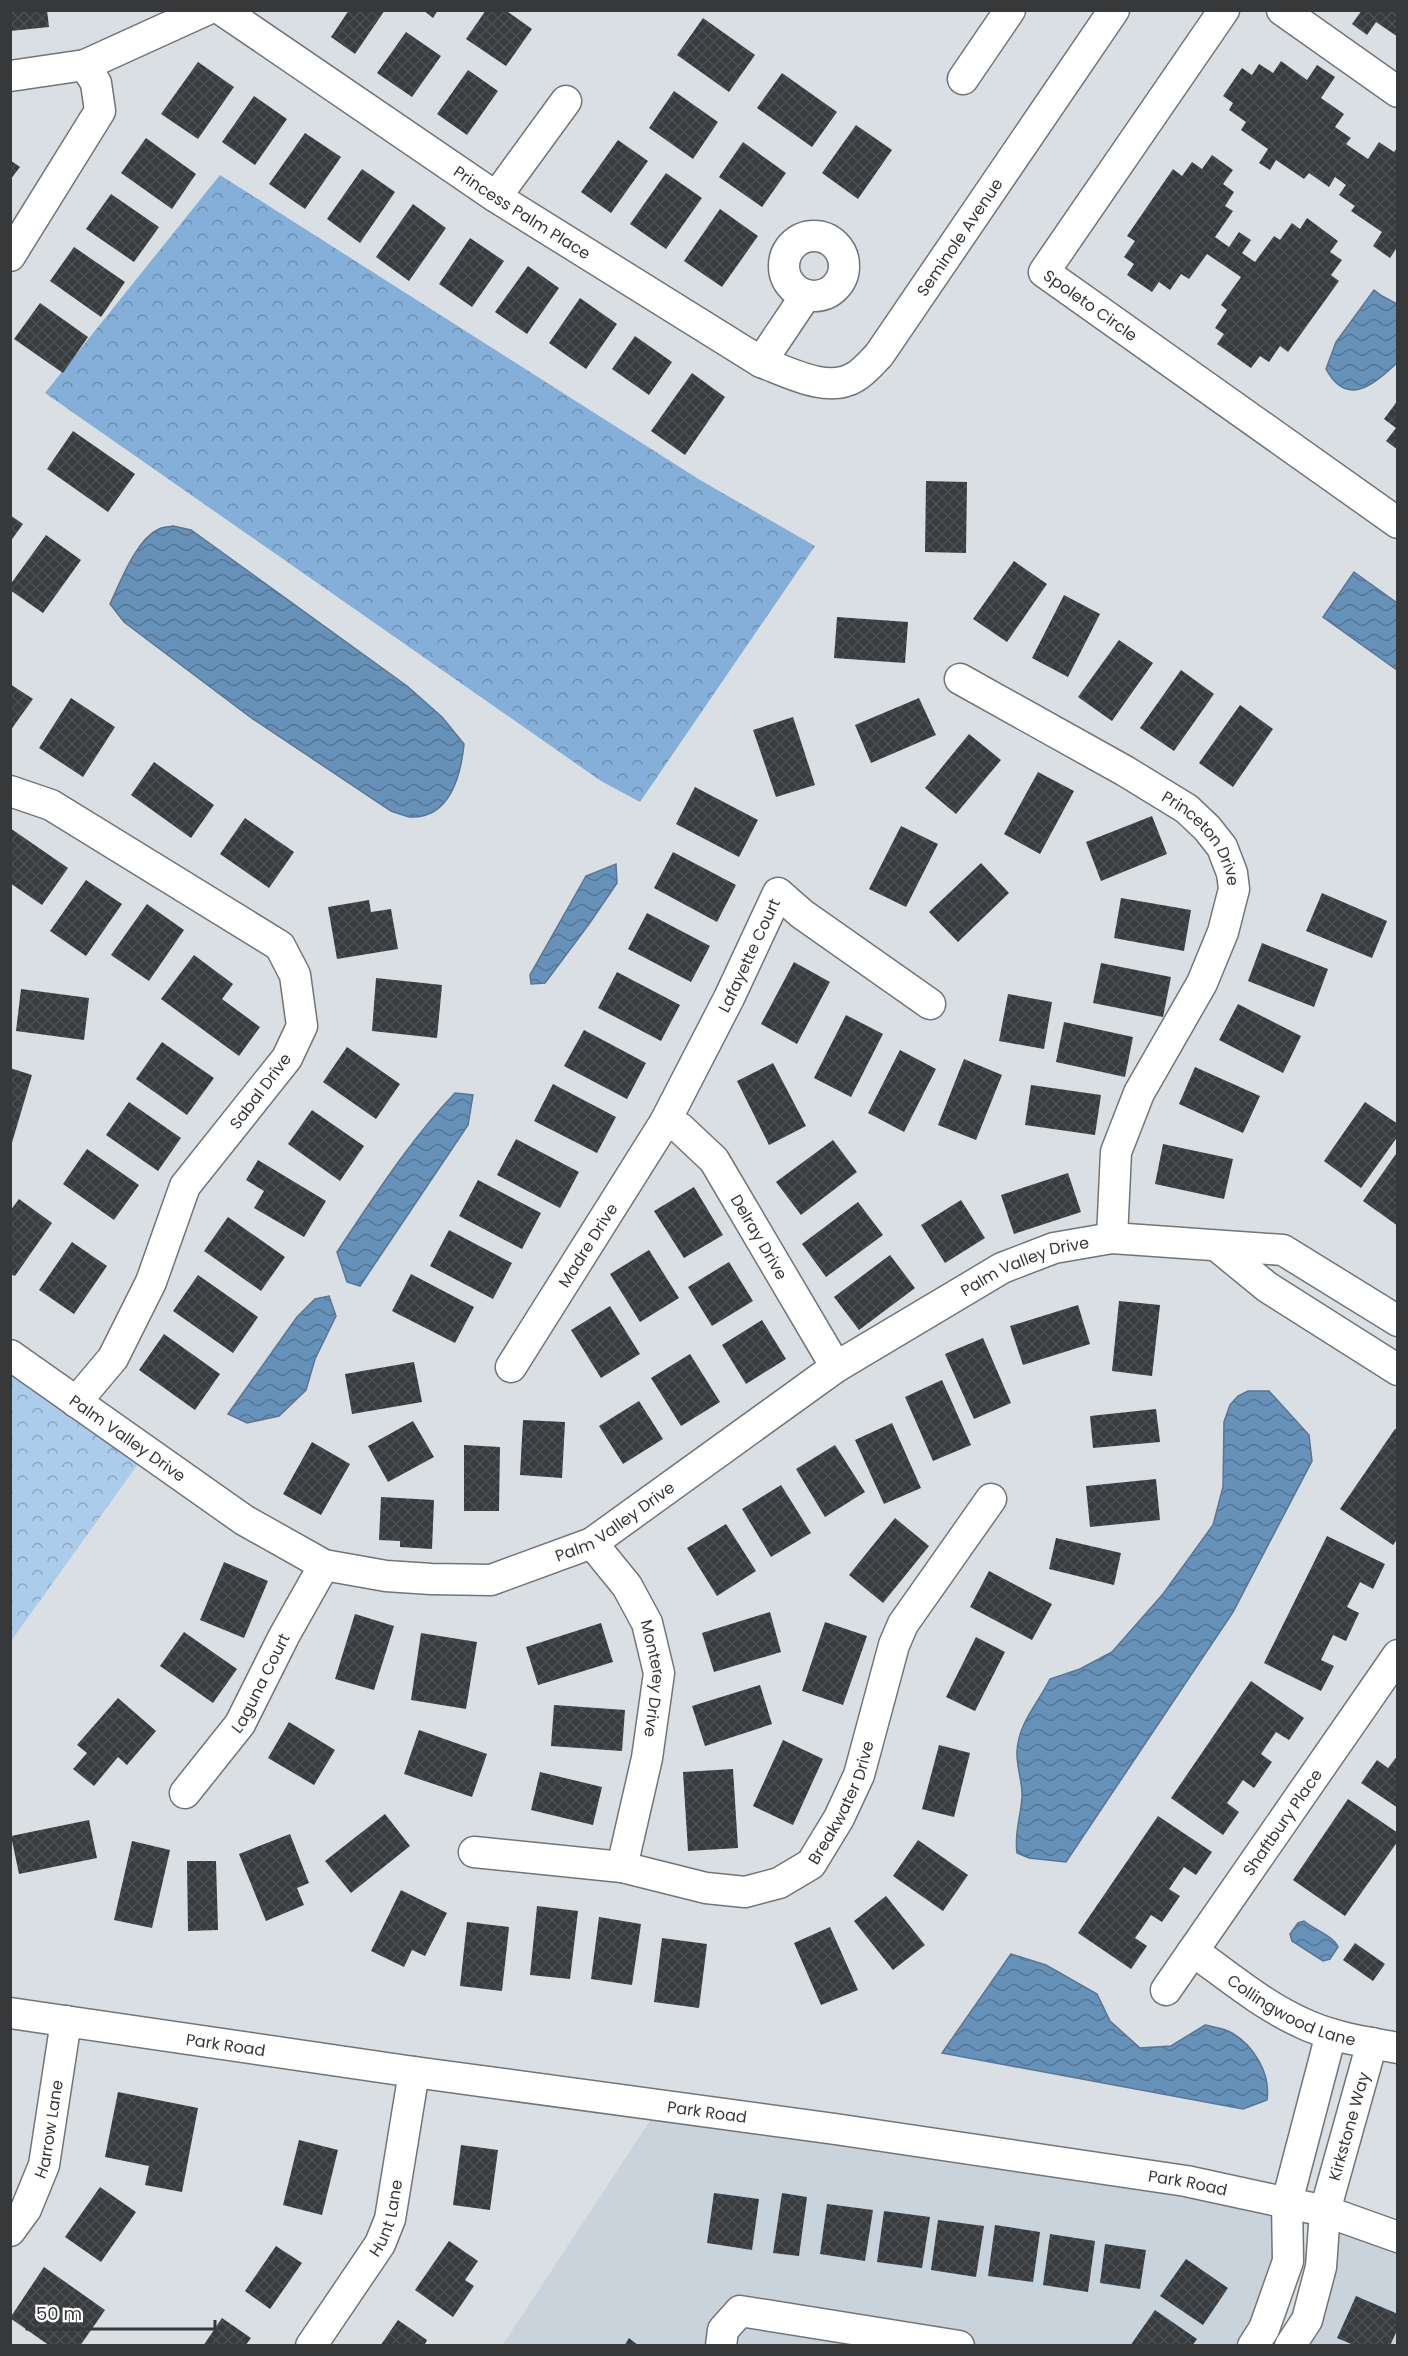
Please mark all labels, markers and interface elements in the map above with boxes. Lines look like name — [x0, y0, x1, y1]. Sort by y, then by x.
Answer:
street label: Princess Palm Place — [449, 160, 595, 265]
street label: Seminole Avenue — [911, 174, 1008, 301]
street label: Spoleto Circle — [1039, 264, 1142, 347]
street label: Princeton Drive — [1157, 785, 1244, 887]
street label: Lafayette Court — [713, 895, 786, 1016]
street label: Sabal Drive — [224, 1048, 297, 1134]
street label: Delray Drive — [725, 1190, 793, 1284]
street label: Madre Drive — [553, 1199, 623, 1292]
street label: Palm Valley Drive — [956, 1231, 1091, 1302]
street label: Palm Valley Drive — [65, 1389, 190, 1488]
street label: Palm Valley Drive — [552, 1476, 679, 1568]
street label: Monterey Drive — [635, 1617, 670, 1739]
street label: Laguna Court — [226, 1629, 296, 1738]
street label: Breakwater Drive — [802, 1738, 880, 1869]
street label: Shaftbury Place — [1237, 1764, 1328, 1881]
street label: Collingwood Lane — [1222, 1969, 1358, 2052]
street label: Park Road — [184, 2028, 267, 2062]
street label: Kirkstone Way — [1323, 2069, 1375, 2183]
street label: Harrow Lane — [29, 2078, 69, 2182]
street label: Park Road — [666, 2095, 748, 2129]
street label: Park Road — [1147, 2165, 1230, 2202]
street label: Hunt Lane — [364, 2178, 408, 2261]
scale bar — [27, 2293, 214, 2331]
text: 50 m — [36, 2301, 82, 2326]

